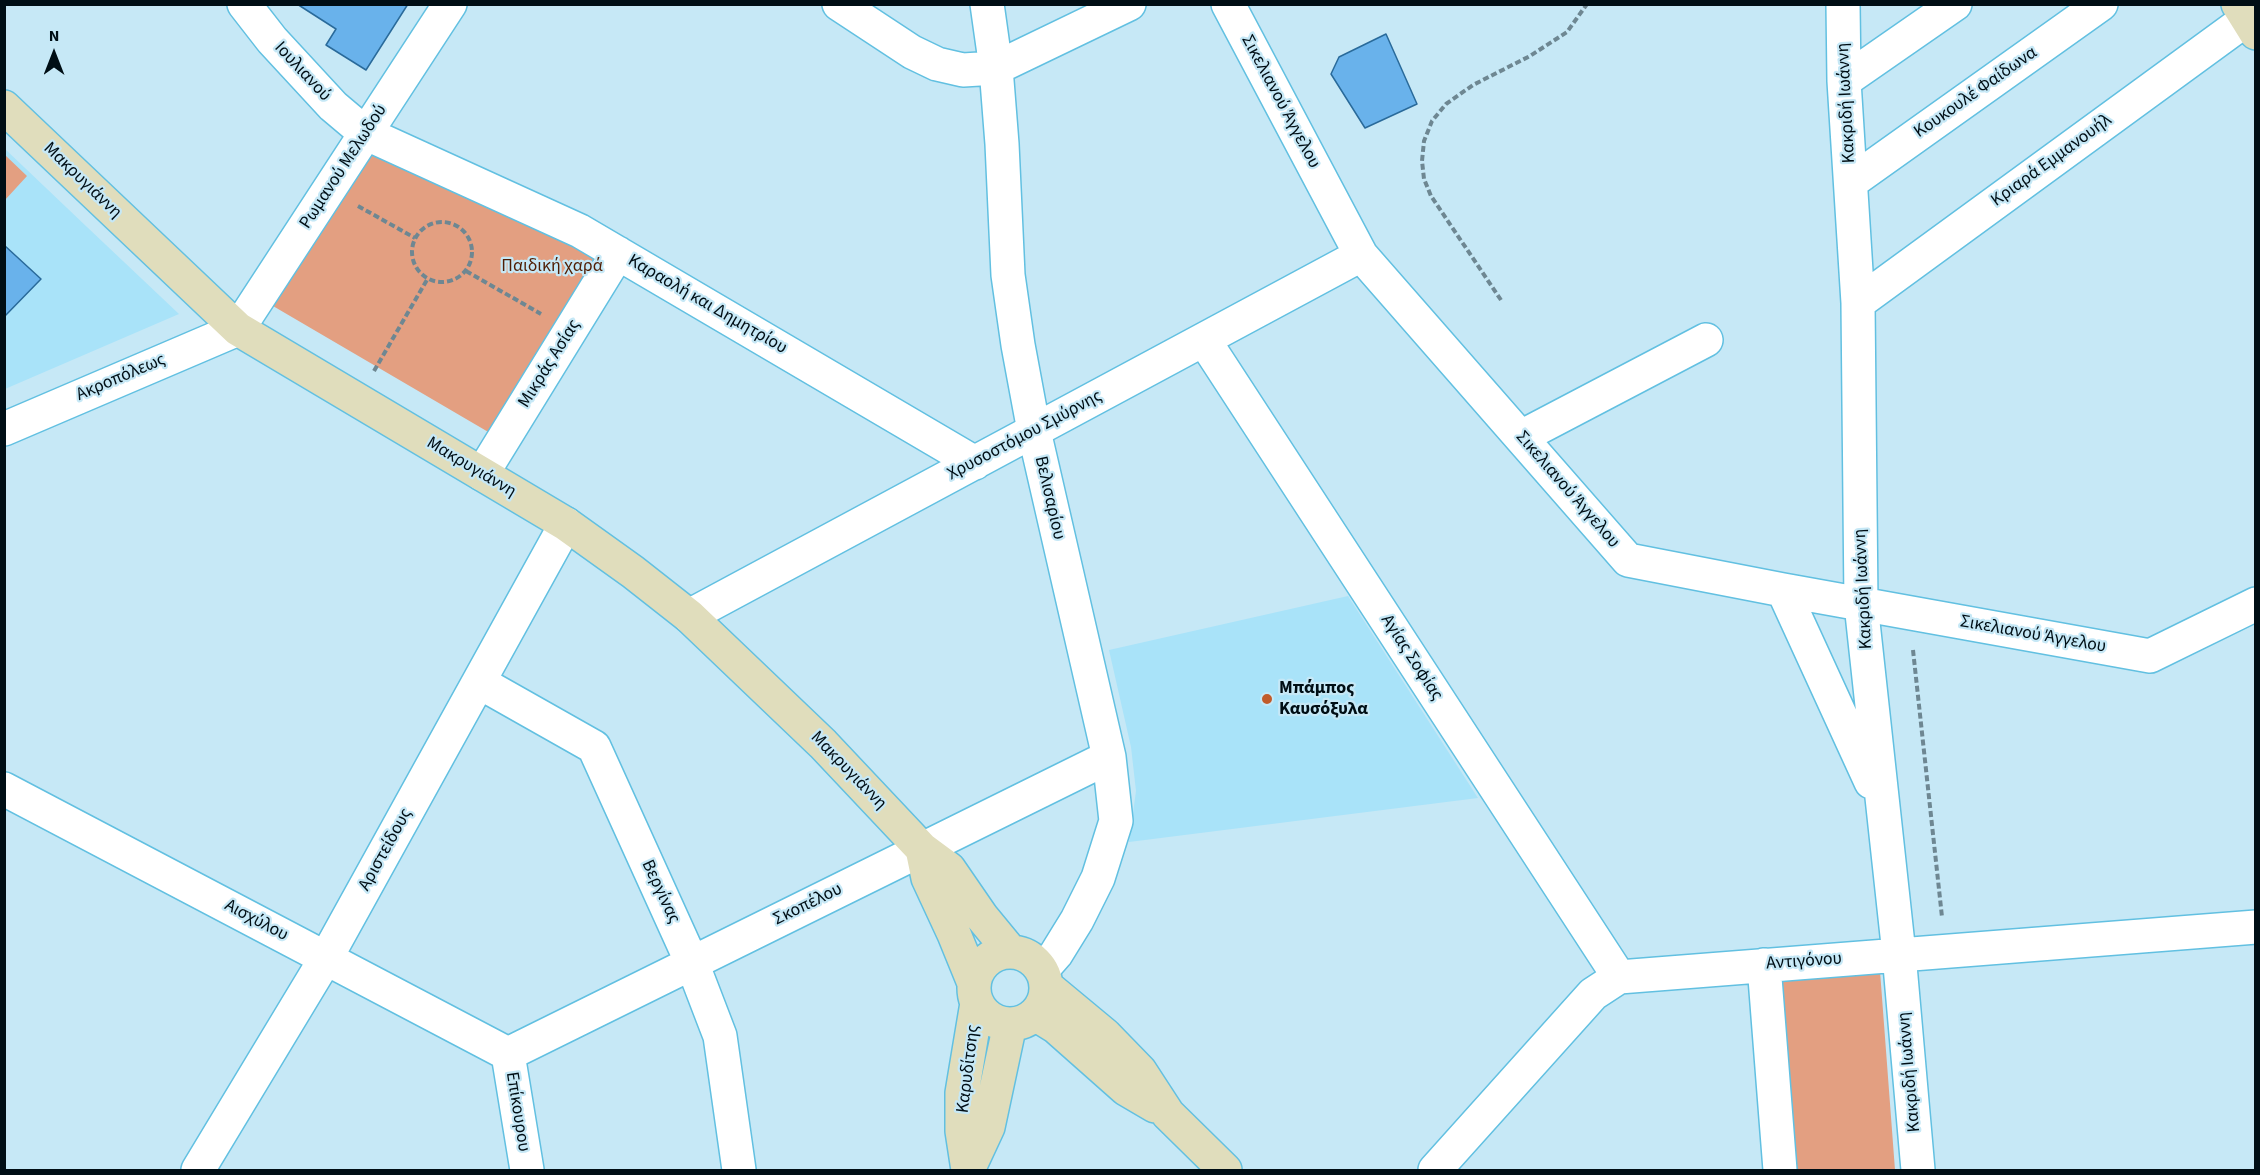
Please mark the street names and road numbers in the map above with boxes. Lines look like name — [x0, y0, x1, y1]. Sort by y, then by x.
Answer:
street label: Σικελιανού Άγγελου — [1236, 32, 1324, 172]
street label: Ιουλιανού — [269, 38, 335, 106]
street label: Κακριδή Ιωάννη — [1833, 42, 1861, 164]
street label: Κουκουλέ Φαίδωνα — [1910, 43, 2042, 143]
street label: Ρωμανού Μελωδού — [296, 101, 392, 233]
street label: Κριαρά Εμμανουήλ — [1987, 110, 2117, 212]
street label: Μακρυγιάννη — [38, 138, 126, 224]
street label: Καραολή και Δημητρίου — [624, 251, 790, 359]
street label: Μικράς Ασίας — [514, 316, 586, 412]
street label: Ακροπόλεως — [73, 350, 169, 406]
street label: Χρυσοστόμου Σμύρνης — [944, 386, 1106, 486]
street label: Σικελιανού Άγγελου — [1510, 427, 1624, 553]
street label: Μακρυγιάννη — [422, 433, 520, 503]
street label: Βελισαρίου — [1029, 454, 1069, 542]
street label: Κακριδή Ιωάννη — [1850, 528, 1878, 650]
street label: Αγίας Σοφίας — [1375, 611, 1447, 705]
street label: Σικελιανού Άγγελου — [1958, 612, 2108, 658]
street label: Μακρυγιάννη — [805, 727, 891, 815]
street label: Αριστείδους — [354, 805, 418, 895]
street label: Βεργίνας — [636, 857, 684, 927]
street label: Σκοπέλου — [770, 879, 846, 931]
street label: Αισχύλου — [220, 895, 292, 947]
street label: Αντιγόνου — [1765, 949, 1843, 975]
street label: Κακριδή Ιωάννη — [1894, 1011, 1926, 1133]
street label: Καρυδίτσης — [953, 1024, 985, 1114]
street label: Επίκουρου — [500, 1071, 534, 1153]

